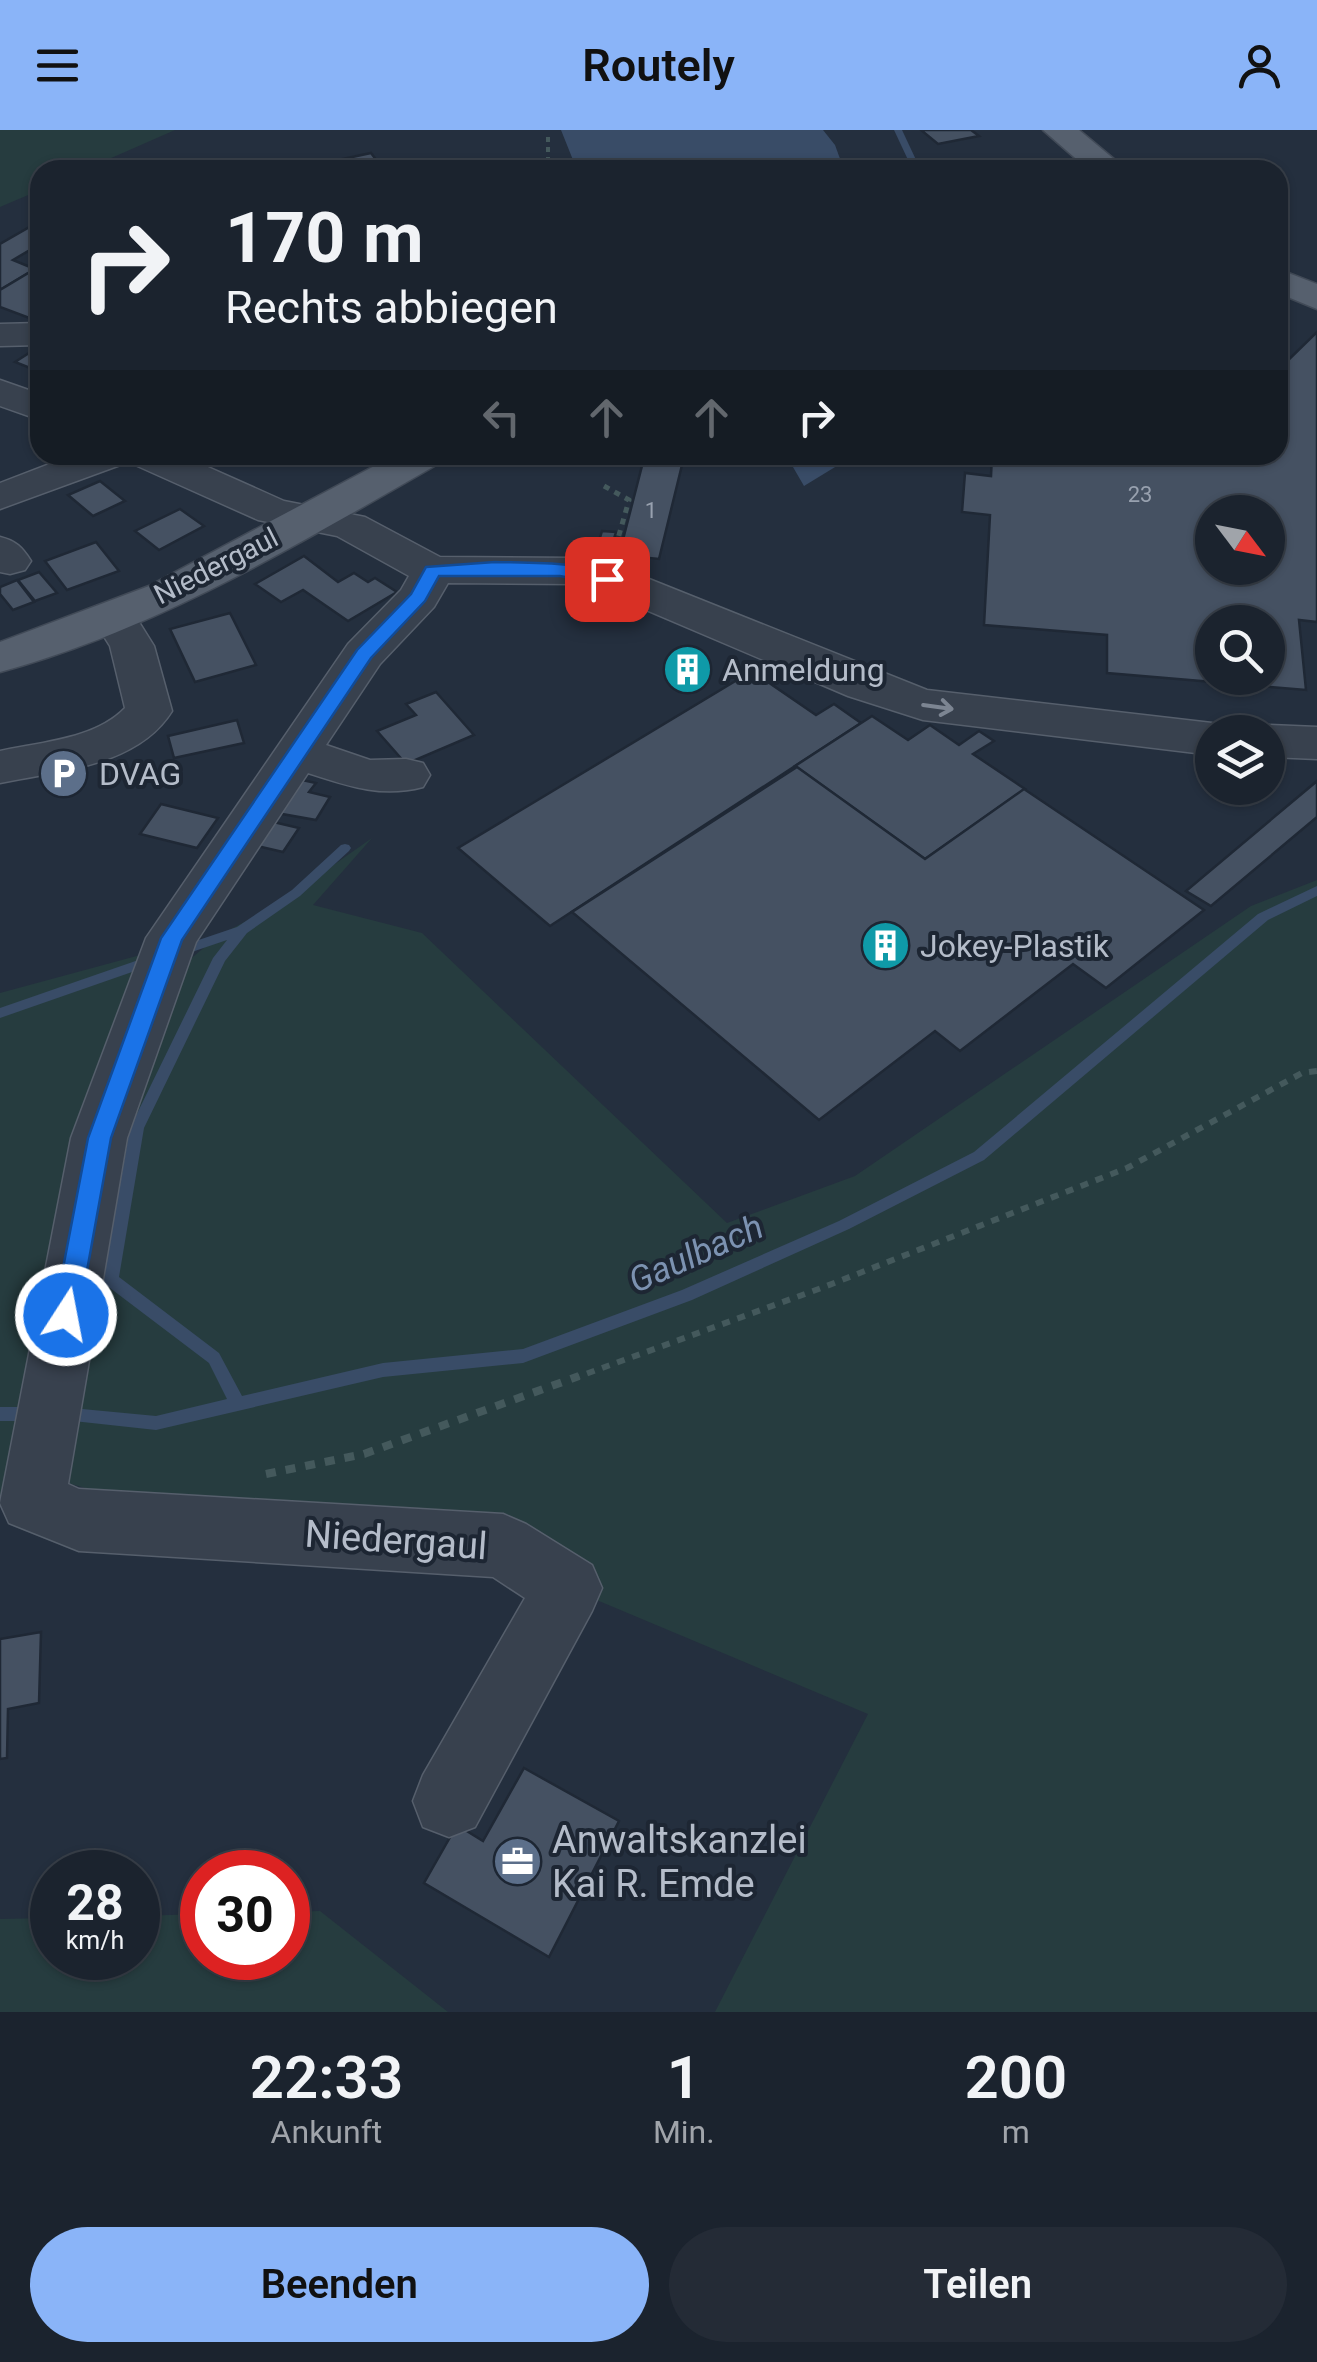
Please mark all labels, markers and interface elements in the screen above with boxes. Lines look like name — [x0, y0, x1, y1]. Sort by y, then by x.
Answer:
icon: menu — [30, 38, 85, 93]
icon: person — [1232, 38, 1287, 93]
text: Routely — [582, 39, 735, 92]
text: 170 m — [225, 197, 424, 279]
icon: right — [60, 200, 190, 330]
text: Rechts abbiegen — [225, 281, 558, 334]
icon: left — [474, 390, 529, 445]
icon: ahead — [579, 390, 634, 445]
icon: ahead — [684, 390, 739, 445]
icon: right — [789, 390, 844, 445]
house number: 23 — [1128, 482, 1152, 507]
north arrow — [1195, 495, 1285, 585]
map controls — [1195, 495, 1285, 805]
house number: 1 — [645, 498, 657, 523]
street label: Niedergaul — [148, 521, 284, 611]
pin — [565, 537, 650, 622]
icon: arrive — [580, 552, 635, 607]
button: search — [1195, 605, 1285, 695]
building icon: Anmeldung — [661, 644, 713, 696]
place label: Anmeldung — [722, 651, 885, 689]
one-way arrow — [922, 699, 954, 717]
button: layers — [1195, 715, 1285, 805]
parking icon: DVAG — [38, 748, 90, 800]
place label: DVAG — [99, 755, 181, 793]
building icon: Jokey-Plastik — [859, 920, 911, 972]
place label: Jokey-Plastik — [920, 927, 1110, 965]
water label: Gaulbach — [623, 1206, 769, 1302]
position arrow — [14, 1263, 118, 1367]
street label: Niedergaul — [303, 1512, 489, 1568]
place label: Anwaltskanzlei Kai R. Emde — [552, 1818, 807, 1906]
office icon: Anwaltskanzlei Kai R. Emde — [491, 1836, 543, 1888]
speed limit sign: 30 — [180, 1850, 310, 1980]
text: 28 — [66, 1874, 124, 1932]
text: km/h — [66, 1926, 124, 1955]
text: 22:33 — [250, 2042, 403, 2113]
text: 1 — [667, 2042, 701, 2113]
text: 200 — [964, 2042, 1067, 2113]
text: Ankunft — [271, 2113, 382, 2151]
text: Min. — [653, 2113, 715, 2151]
text: m — [1002, 2113, 1030, 2151]
button: Beenden — [30, 2227, 649, 2342]
button: Teilen — [669, 2227, 1287, 2342]

